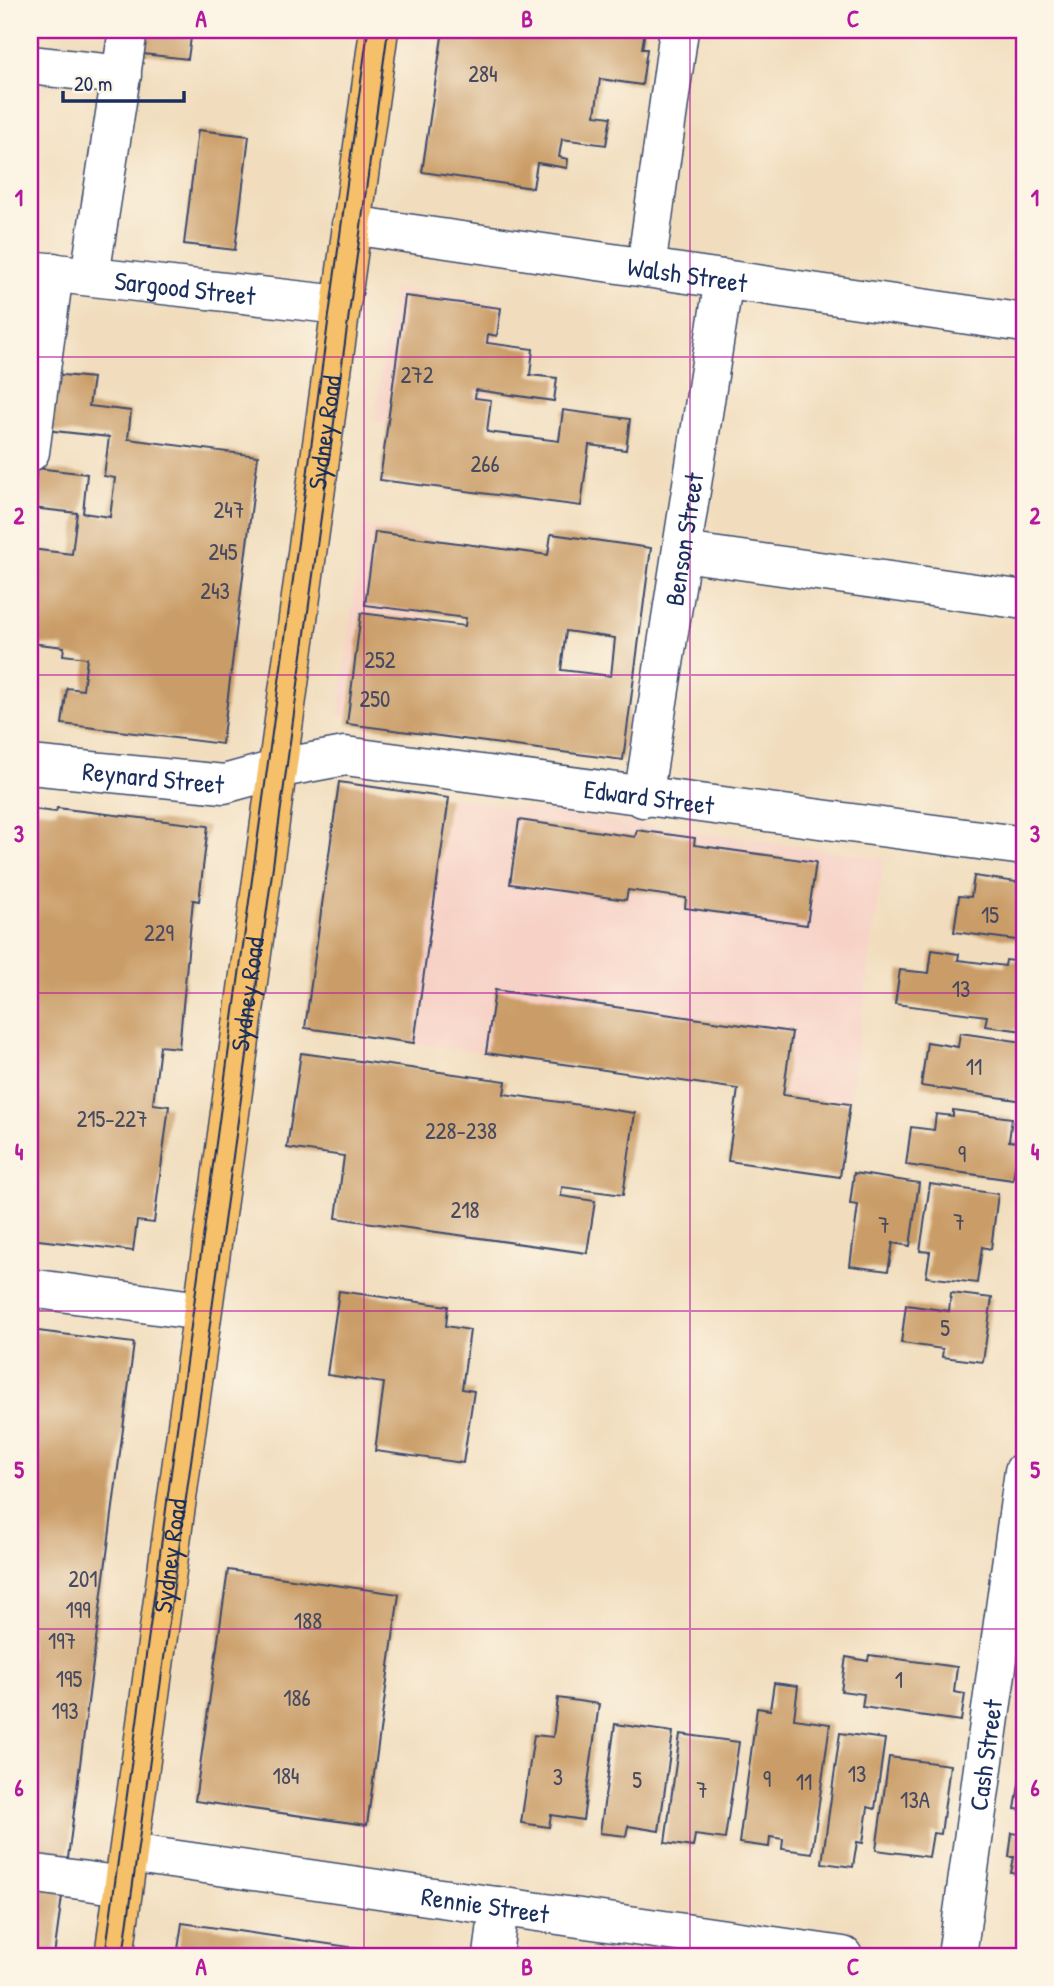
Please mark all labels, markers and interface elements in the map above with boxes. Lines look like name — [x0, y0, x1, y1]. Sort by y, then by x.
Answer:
text: A — [195, 3, 207, 34]
text: B — [521, 3, 533, 34]
text: C — [847, 3, 859, 34]
house number: 284 — [468, 58, 498, 89]
scale bar — [63, 60, 184, 104]
text: 20 m — [74, 69, 112, 98]
text: 1 — [15, 182, 23, 213]
text: 1 — [1031, 182, 1039, 213]
street label: Walsh Street — [625, 248, 751, 300]
street label: Sargood Street — [113, 262, 258, 313]
house number: 272 — [401, 359, 434, 390]
street label: Sydney Road — [298, 373, 349, 492]
house number: 266 — [470, 448, 500, 479]
street label: Benson Street — [656, 469, 711, 608]
house number: 247 — [214, 494, 244, 525]
text: 2 — [14, 500, 25, 531]
text: 2 — [1030, 500, 1041, 531]
house number: 245 — [208, 536, 238, 567]
house number: 243 — [200, 575, 230, 606]
house number: 252 — [364, 644, 396, 675]
house number: 250 — [360, 683, 390, 714]
street label: Reynard Street — [81, 753, 227, 802]
street label: Edward Street — [582, 770, 717, 822]
text: 3 — [14, 818, 24, 849]
text: 3 — [1030, 818, 1040, 849]
house number: 15 — [981, 899, 999, 930]
house number: 229 — [144, 917, 174, 948]
street label: Sydney Road — [221, 935, 272, 1053]
house number: 13 — [952, 973, 970, 1004]
house number: 11 — [966, 1051, 982, 1082]
house number: 215-227 — [76, 1103, 148, 1134]
house number: 228-238 — [425, 1115, 497, 1146]
text: 4 — [15, 1136, 24, 1167]
text: 4 — [1031, 1136, 1040, 1167]
house number: 9 — [958, 1138, 966, 1169]
house number: 218 — [450, 1194, 480, 1225]
house number: 7 — [953, 1206, 965, 1237]
house number: 7 — [878, 1209, 890, 1240]
house number: 5 — [940, 1312, 950, 1343]
text: 5 — [14, 1454, 24, 1485]
text: 5 — [1030, 1454, 1040, 1485]
street label: Sydney Road — [144, 1497, 194, 1615]
house number: 201 — [68, 1563, 98, 1594]
house number: 199 — [65, 1594, 91, 1625]
house number: 188 — [294, 1605, 322, 1636]
house number: 197 — [48, 1625, 76, 1656]
house number: 195 — [56, 1663, 83, 1694]
house number: 1 — [895, 1664, 903, 1695]
house number: 186 — [283, 1682, 311, 1713]
house number: 193 — [51, 1695, 79, 1726]
street label: Cash Street — [960, 1696, 1010, 1813]
house number: 13 — [848, 1758, 866, 1789]
house number: 184 — [273, 1760, 299, 1791]
house number: 3 — [553, 1761, 563, 1792]
house number: 9 — [763, 1763, 771, 1794]
house number: 5 — [632, 1764, 642, 1795]
house number: 11 — [796, 1766, 812, 1797]
text: 6 — [14, 1772, 24, 1803]
text: 6 — [1030, 1772, 1040, 1803]
house number: 7 — [696, 1774, 708, 1805]
house number: 13A — [900, 1784, 930, 1815]
street label: Rennie Street — [419, 1878, 552, 1931]
text: A — [195, 1951, 207, 1982]
text: B — [521, 1951, 533, 1982]
text: C — [847, 1951, 859, 1982]

